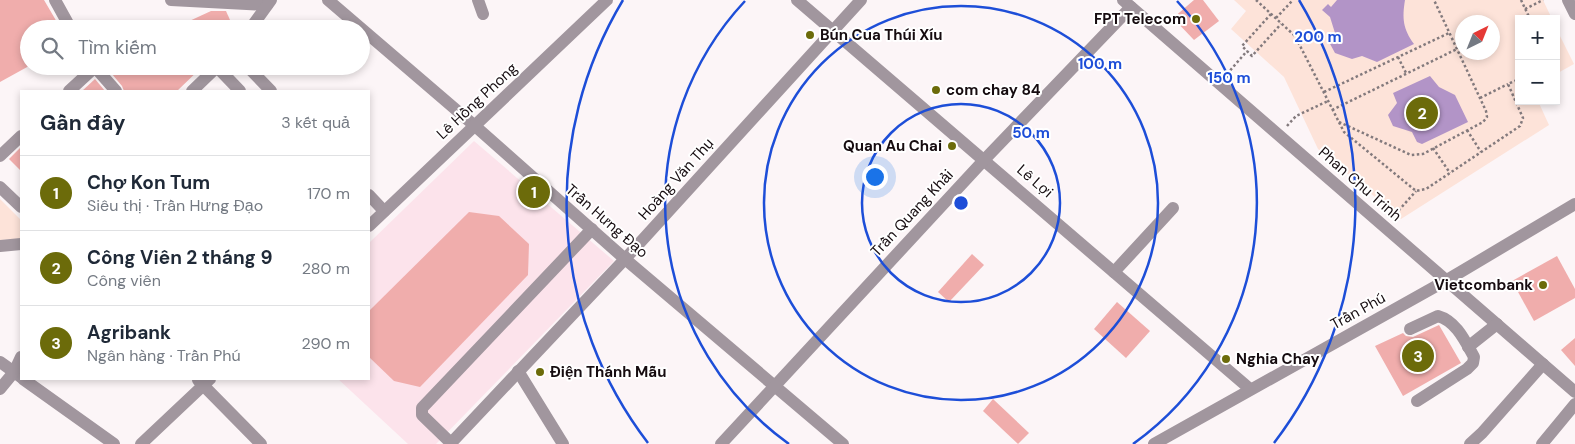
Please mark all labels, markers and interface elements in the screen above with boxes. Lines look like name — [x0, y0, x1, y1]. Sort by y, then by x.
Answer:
place label: FPT Telecom — [1094, 9, 1186, 29]
marker: FPT Telecom — [1190, 13, 1202, 25]
north arrow — [1455, 15, 1500, 60]
map controls — [1515, 15, 1560, 105]
button: + — [1515, 15, 1560, 60]
search box — [20, 20, 370, 75]
place label: Bún Cua Thúi Xíu — [820, 25, 943, 45]
text: 200 m — [1294, 27, 1342, 47]
marker: Bún Cua Thúi Xíu — [804, 29, 816, 41]
icon: search — [38, 34, 66, 62]
text: Tìm kiếm — [78, 35, 157, 60]
text: 100 m — [1078, 54, 1122, 74]
street label: Lê Hồng Phong — [432, 58, 522, 144]
button: − — [1515, 60, 1560, 105]
text: 150 m — [1208, 68, 1251, 88]
place label: com chay 84 — [946, 80, 1041, 100]
marker: com chay 84 — [930, 84, 942, 96]
pin: 2 — [1406, 94, 1438, 132]
text: Gần đây — [40, 109, 126, 137]
text: 3 kết quả — [281, 112, 350, 133]
text: 50 m — [1012, 123, 1050, 143]
street label: Hoàng Văn Thụ — [634, 134, 718, 224]
place label: Quan Au Chai — [843, 136, 942, 156]
marker: Quan Au Chai — [946, 140, 958, 152]
street label: Phan Chu Trinh — [1314, 142, 1406, 226]
street label: Lê Lợi — [1013, 160, 1057, 202]
your location — [862, 164, 888, 190]
street label: Trần Quang Khải — [866, 165, 958, 261]
text: Chợ Kon Tum — [87, 170, 210, 195]
pin: 1 — [518, 173, 550, 211]
street label: Trần Hưng Đạo — [562, 180, 652, 262]
text: 1 — [53, 183, 59, 204]
text: 170 m — [307, 183, 350, 204]
centre of rings — [952, 194, 970, 212]
text: Siêu thị · Trần Hưng Đạo — [87, 195, 263, 216]
text: Công Viên 2 tháng 9 — [87, 245, 272, 270]
text: 2 — [51, 258, 61, 279]
text: 280 m — [302, 258, 350, 279]
text: Công viên — [87, 270, 161, 291]
place label: Vietcombank — [1434, 275, 1533, 295]
marker: Vietcombank — [1537, 279, 1549, 291]
street label: Trần Phú — [1327, 288, 1389, 334]
text: Agribank — [87, 320, 171, 345]
text: 3 — [51, 333, 61, 354]
text: 290 m — [301, 333, 350, 354]
pin: 3 — [1402, 337, 1434, 375]
text: Ngân hàng · Trần Phú — [87, 345, 241, 366]
place label: Nghia Chay — [1236, 349, 1320, 369]
marker: Nghia Chay — [1220, 353, 1232, 365]
place label: Điện Thánh Mẫu — [550, 362, 666, 382]
marker: Điện Thánh Mẫu — [534, 366, 546, 378]

